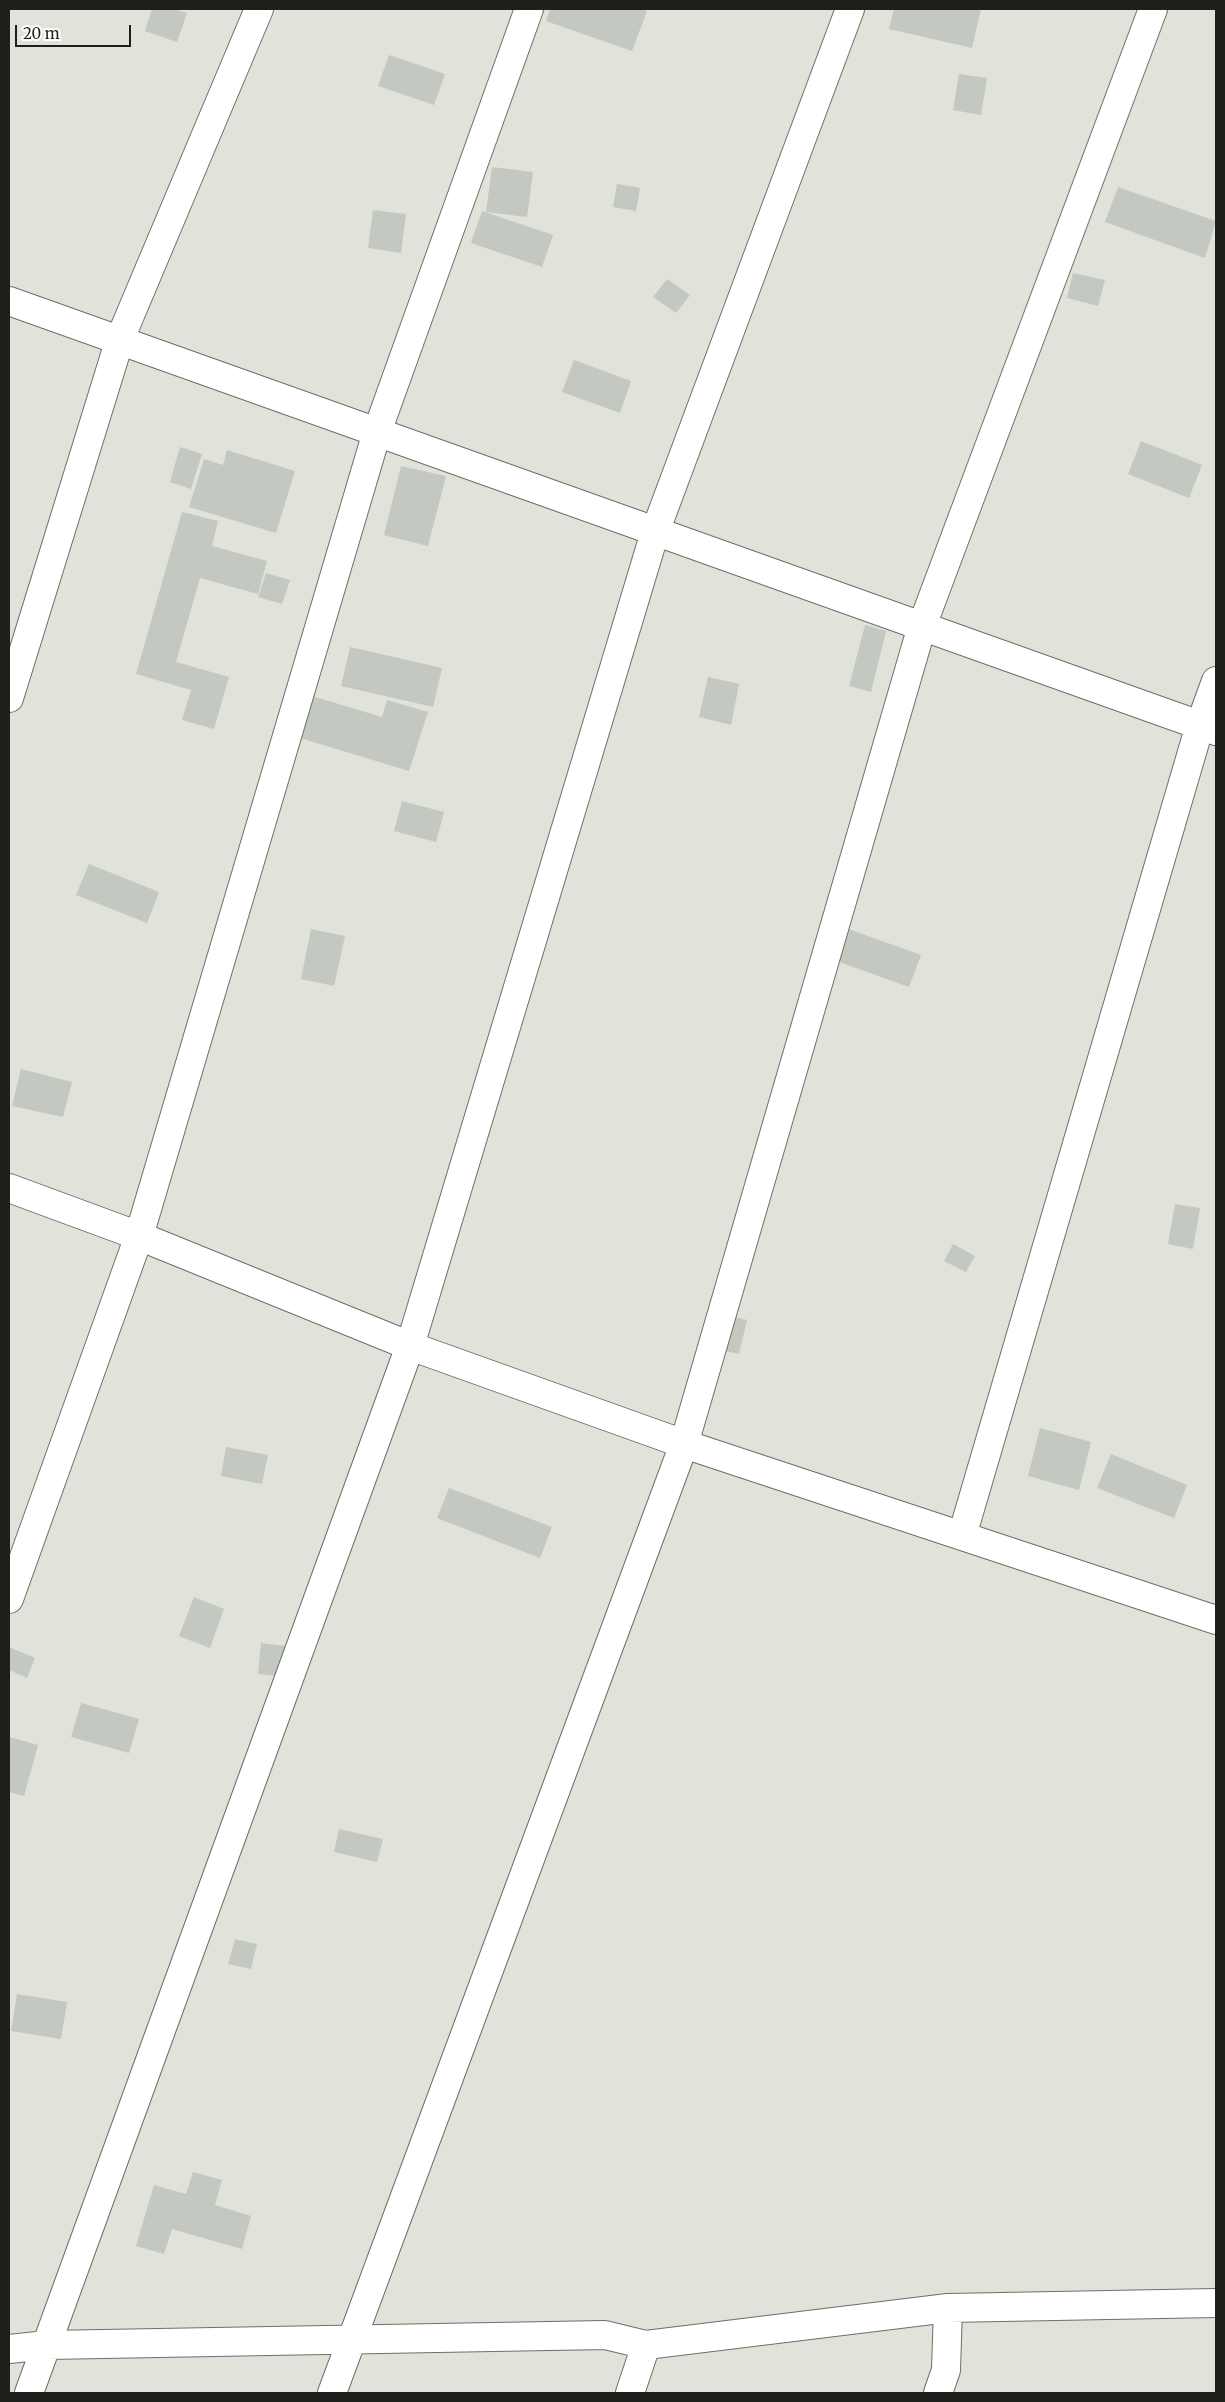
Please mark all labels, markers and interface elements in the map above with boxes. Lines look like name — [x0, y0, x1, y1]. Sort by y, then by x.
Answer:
scale bar — [18, 15, 134, 47]
text: 20 m — [23, 24, 60, 43]

